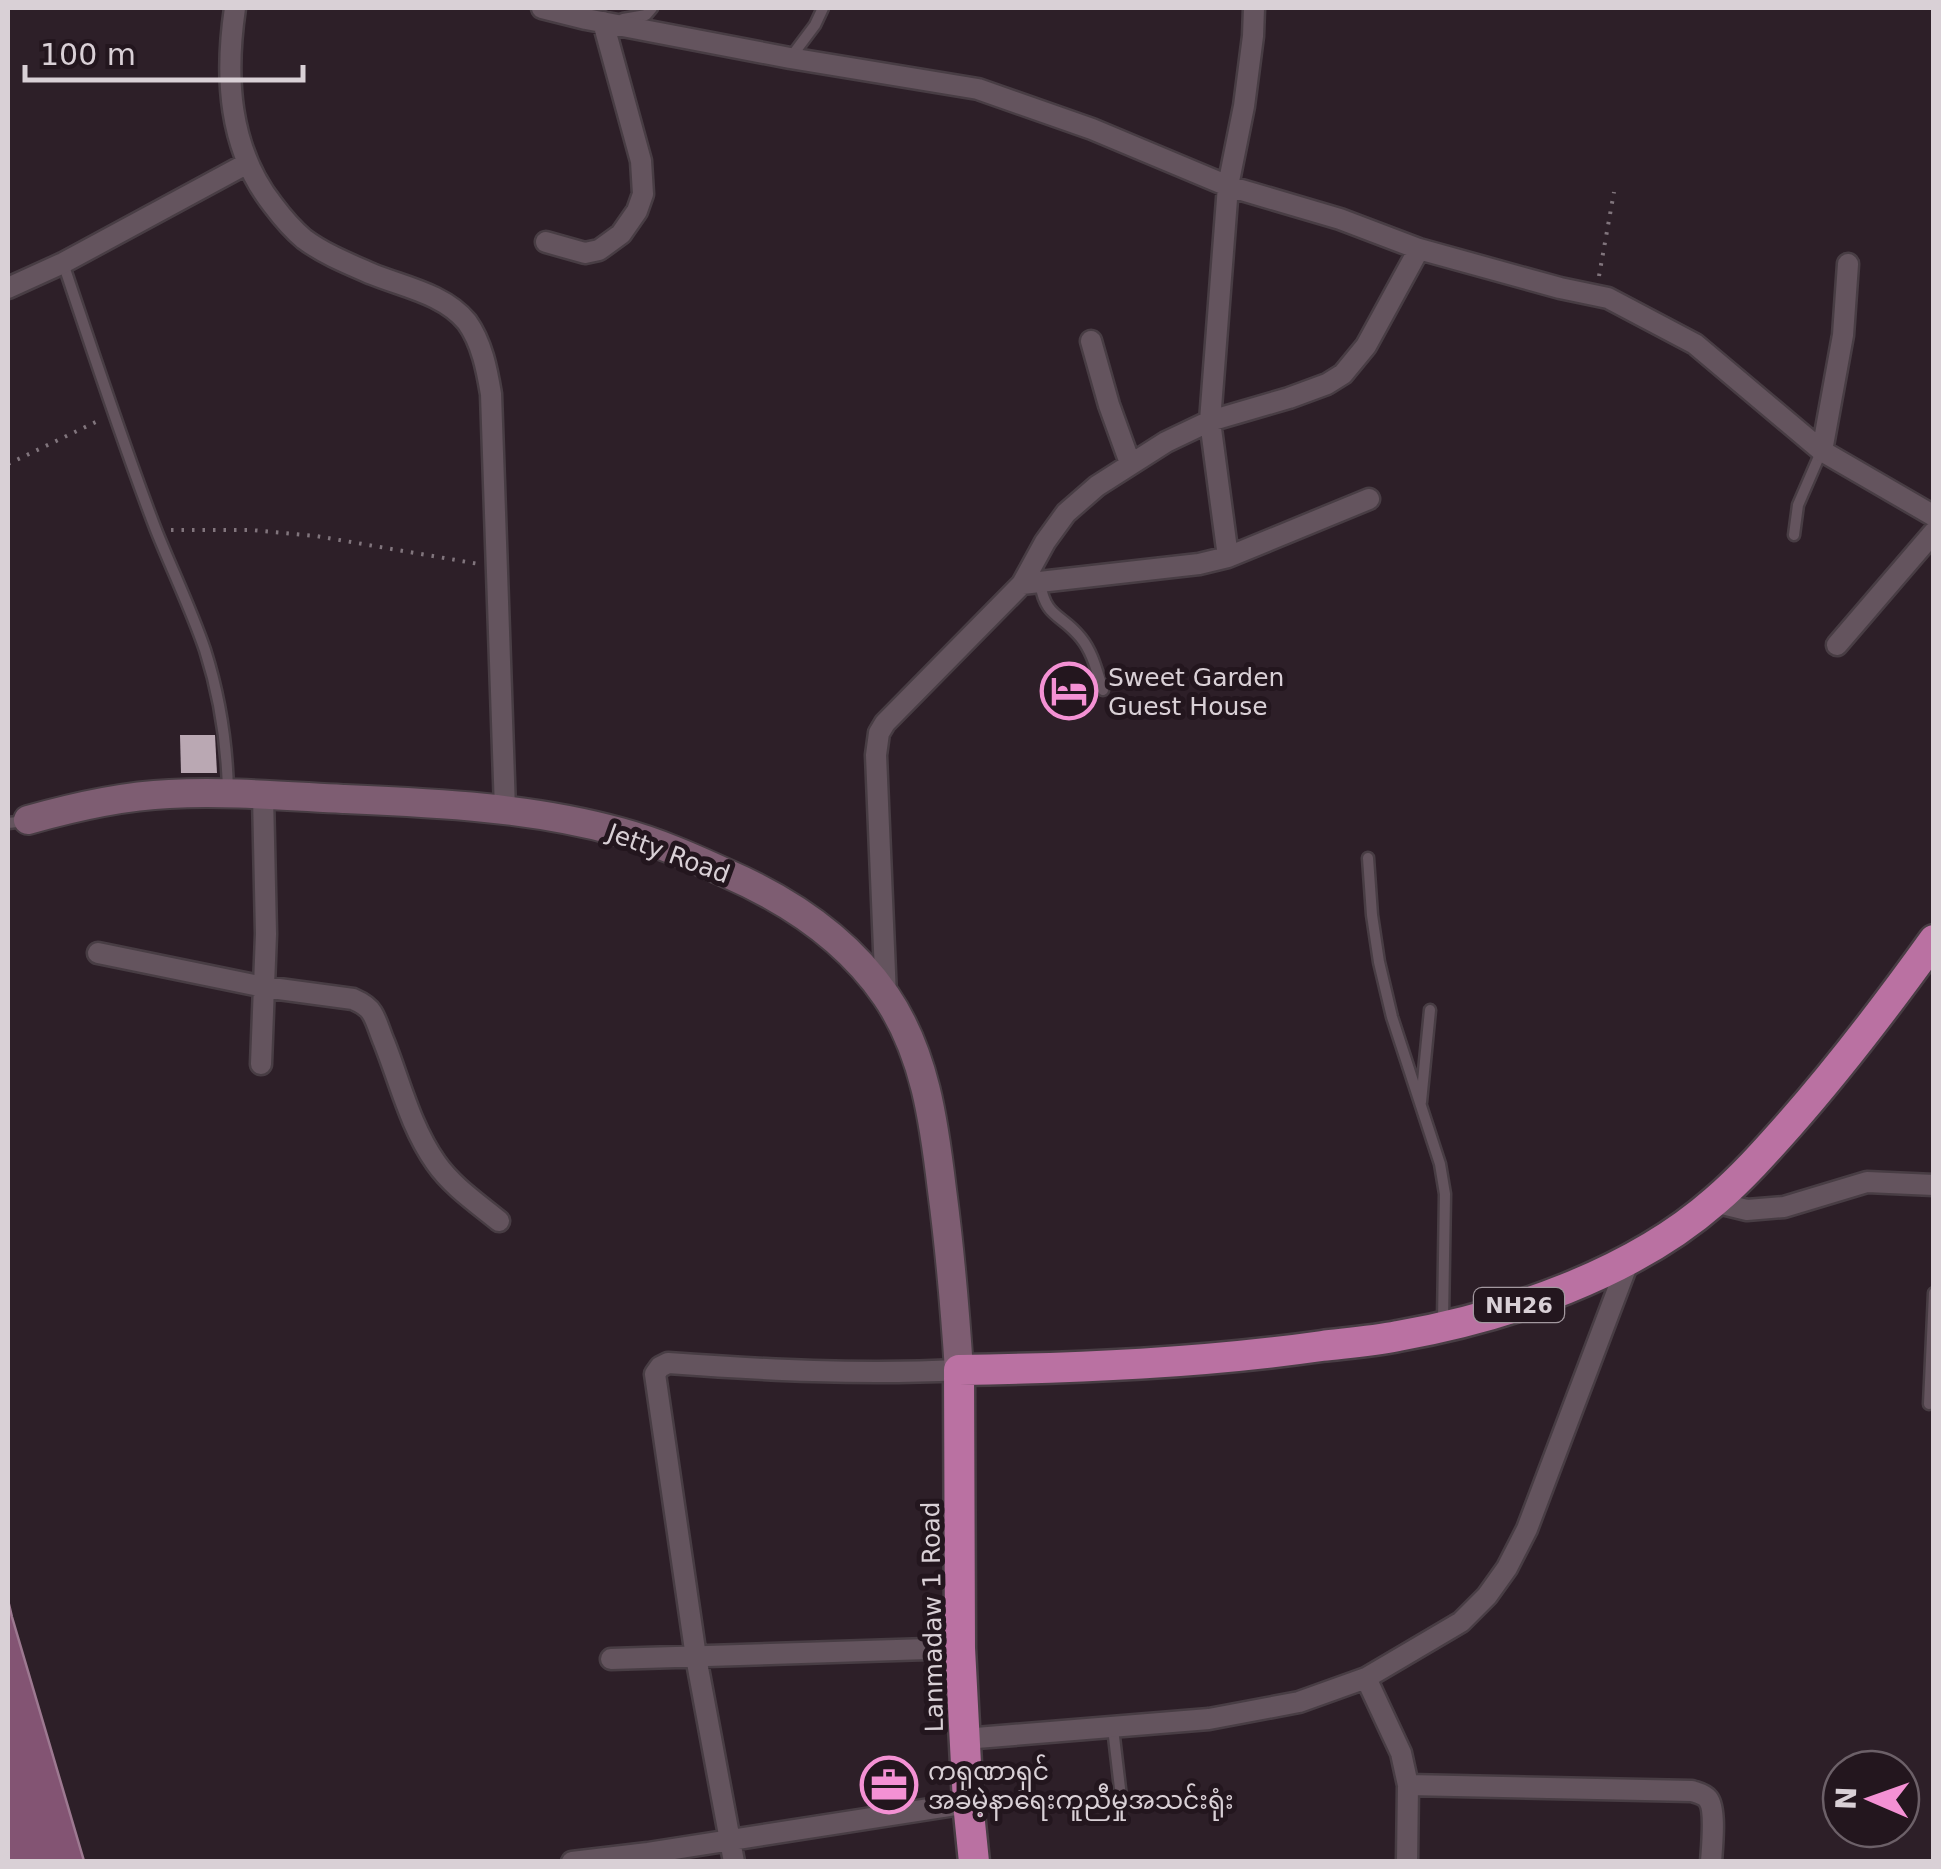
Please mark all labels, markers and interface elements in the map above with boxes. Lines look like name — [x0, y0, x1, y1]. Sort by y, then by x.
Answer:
scale bar — [25, 20, 302, 82]
text: 100 m — [40, 37, 136, 72]
hotel icon: Sweet Garden Guest House — [1039, 661, 1099, 721]
place label: Sweet Garden Guest House — [1108, 663, 1284, 721]
street label: Jetty Road — [602, 817, 734, 889]
road number: NH26 — [1474, 1288, 1564, 1322]
street label: Lanmadaw 1 Road — [916, 1501, 949, 1733]
north arrow — [1821, 1749, 1921, 1849]
place label: ကရုဏာရှင် အခမဲ့နာရေးကူညီမှုအသင်းရုံး — [928, 1754, 1234, 1821]
office icon: ကရုဏာရှင် အခမဲ့နာရေးကူညီမှုအသင်းရုံး — [859, 1755, 919, 1815]
text: N — [1830, 1786, 1863, 1810]

